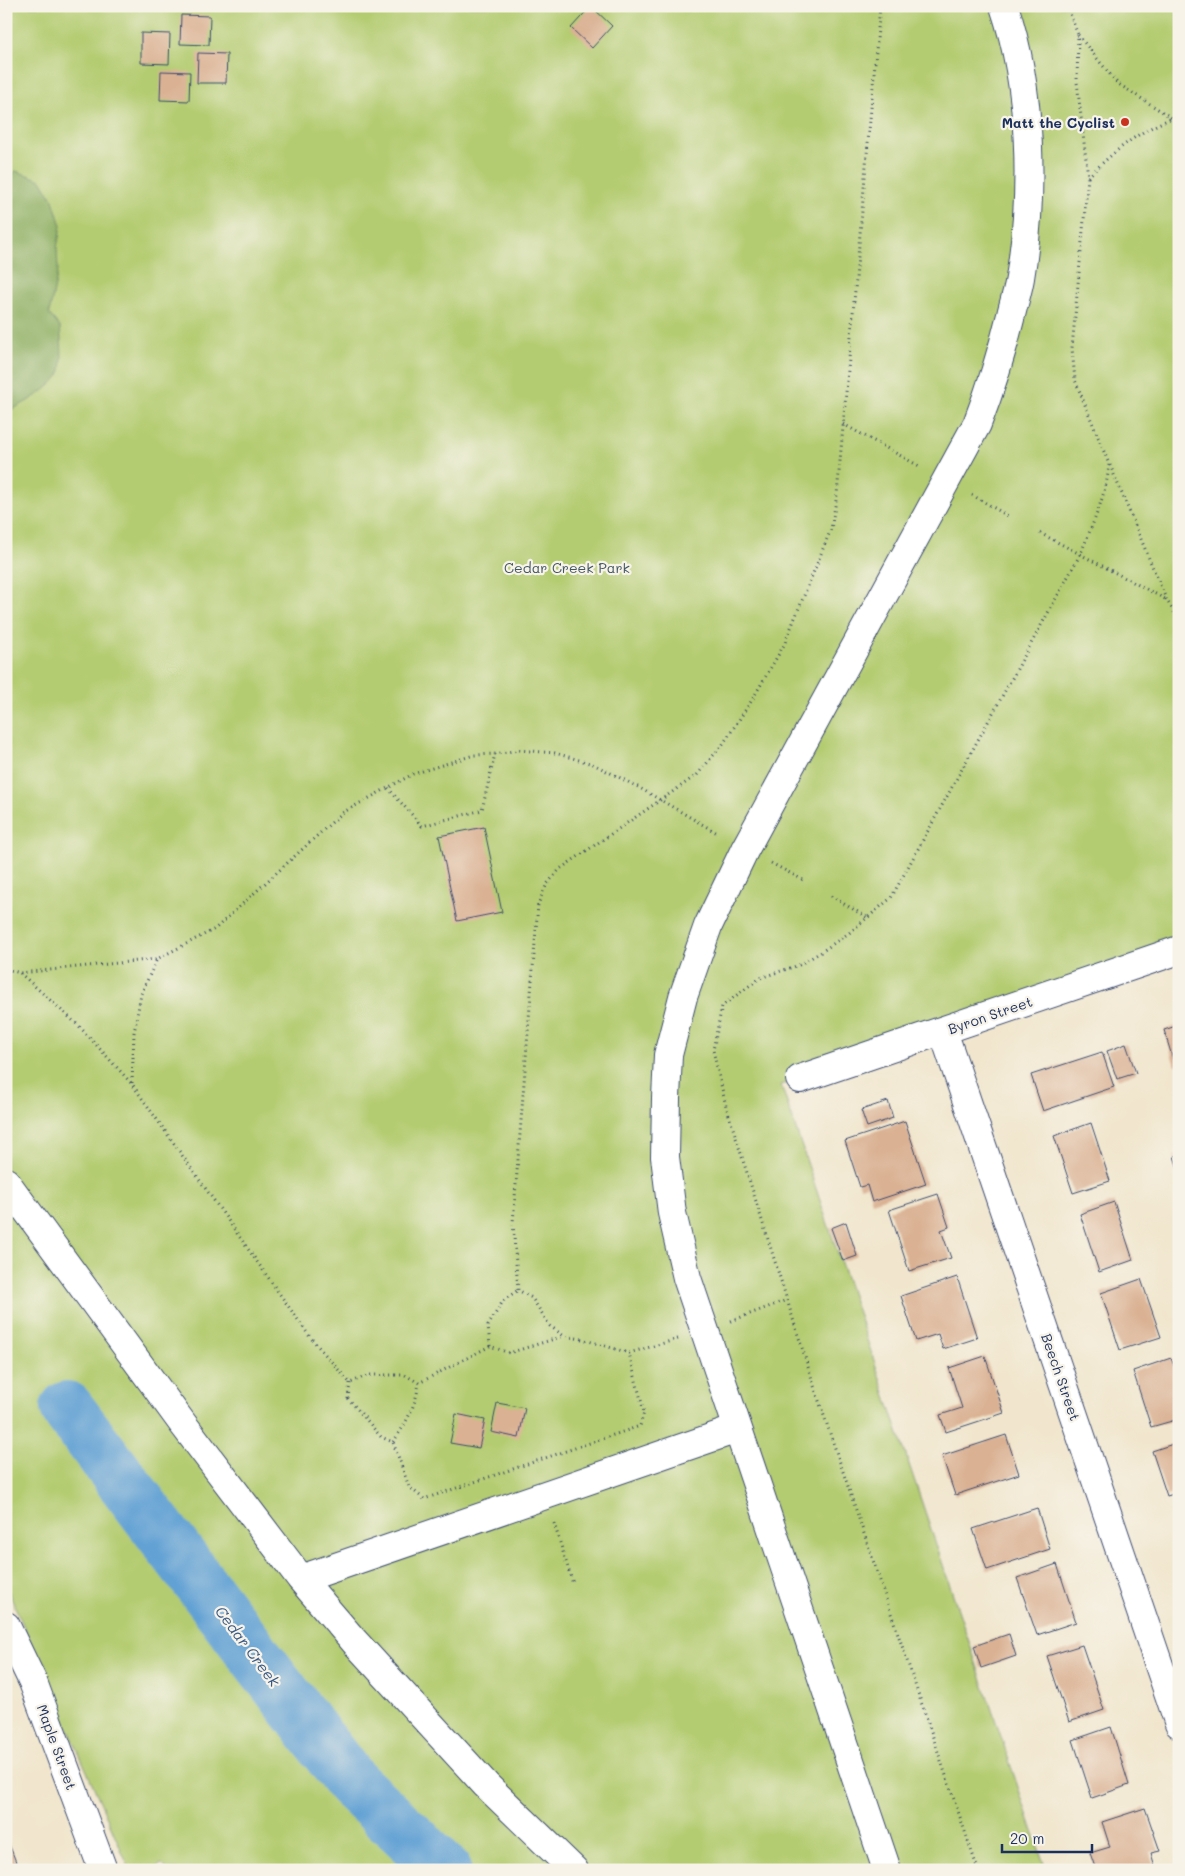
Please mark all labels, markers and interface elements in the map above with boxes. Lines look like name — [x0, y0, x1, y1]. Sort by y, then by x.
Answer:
place label: Matt the Cyclist — [1002, 113, 1115, 132]
marker: Matt the Cyclist — [1119, 116, 1131, 128]
park label: Cedar Creek Park — [504, 558, 630, 577]
street label: Byron Street — [945, 992, 1035, 1038]
street label: Beech Street — [1037, 1331, 1085, 1423]
water label: Cedar Creek — [211, 1602, 285, 1691]
street label: Maple Street — [33, 1702, 81, 1792]
scale bar — [1002, 1821, 1092, 1853]
text: 20 m — [1010, 1828, 1044, 1848]

